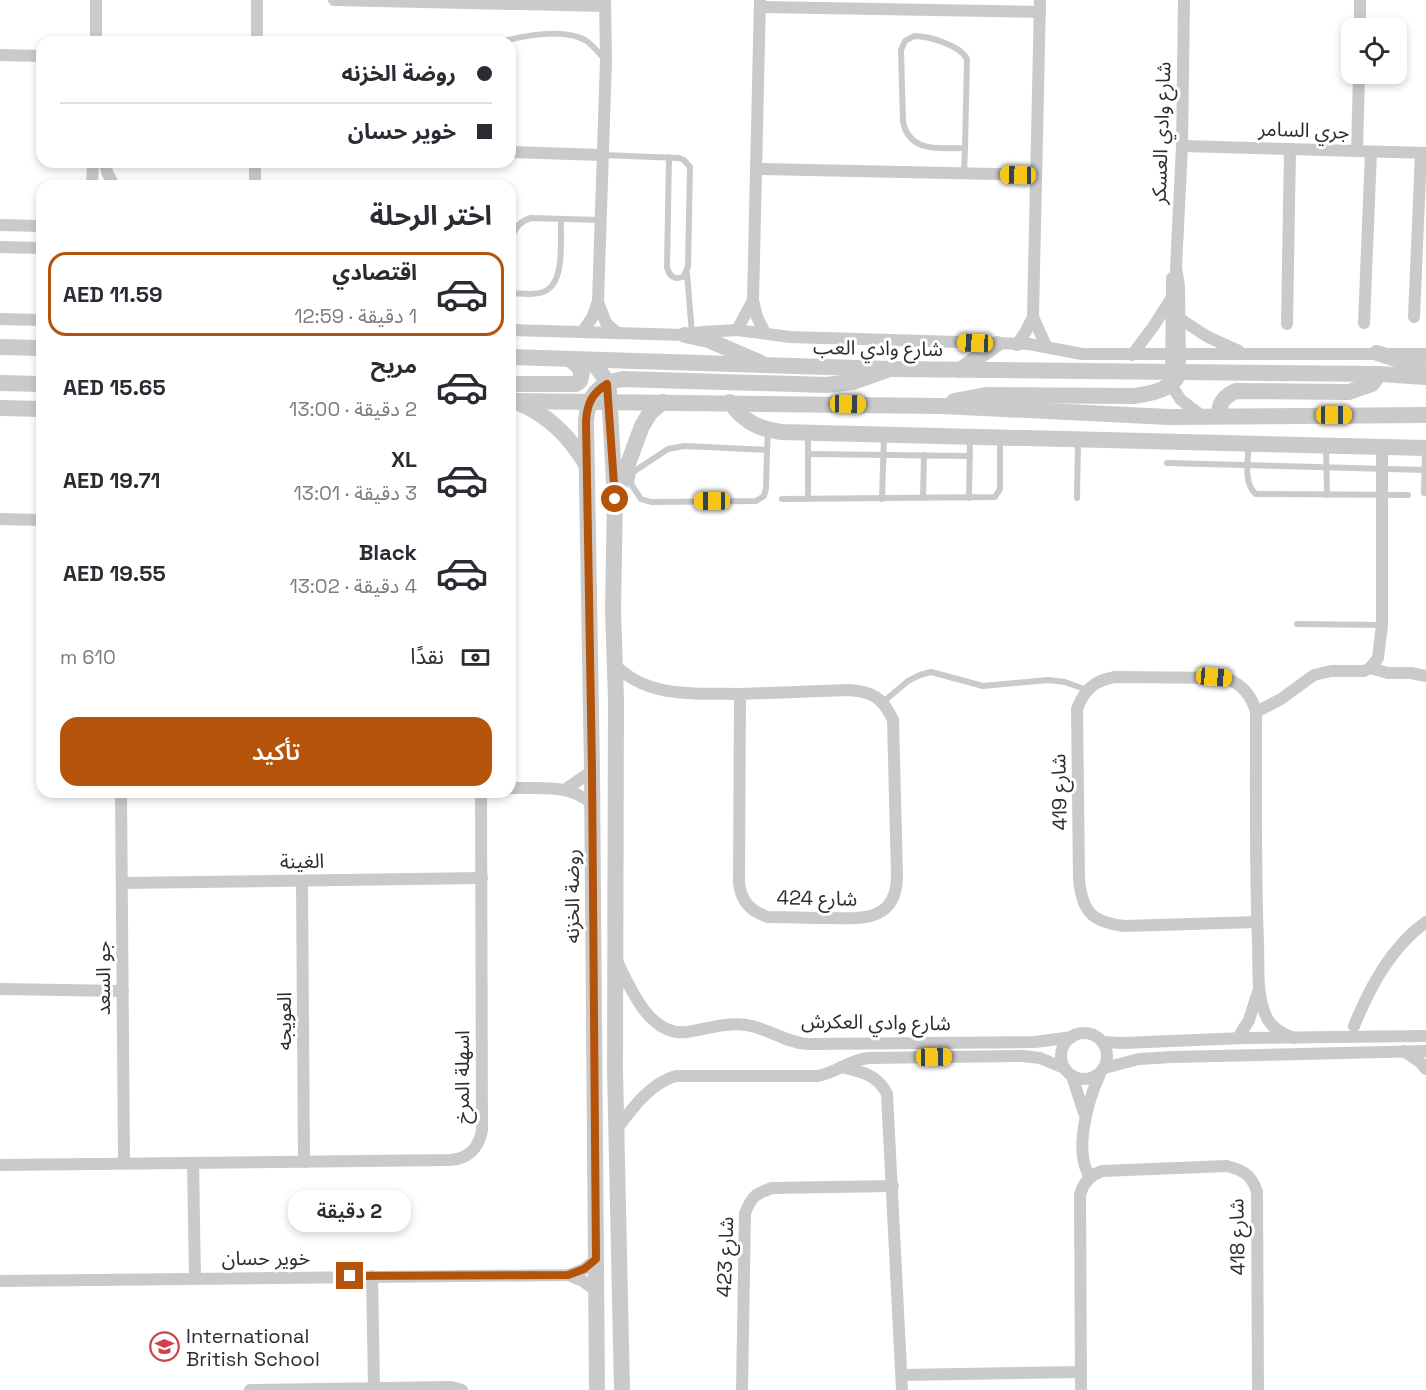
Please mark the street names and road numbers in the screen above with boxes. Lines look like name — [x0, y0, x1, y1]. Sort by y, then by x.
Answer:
street label: شارع وادي العسكر — [1145, 61, 1179, 206]
street label: جري السامر — [1257, 115, 1350, 147]
street label: شارع وادي العب — [813, 334, 943, 365]
street label: شارع 419 — [1045, 753, 1075, 831]
street label: الغينة — [280, 848, 324, 874]
street label: روضة الخزنه — [559, 849, 585, 943]
street label: شارع 424 — [776, 884, 858, 914]
street label: جو السعد — [90, 941, 116, 1015]
street label: العويجه — [271, 992, 297, 1050]
street label: شارع وادي العكرش — [801, 1008, 951, 1039]
street label: اسهلة المرخ — [449, 1030, 477, 1124]
street label: شارع 418 — [1223, 1198, 1253, 1276]
street label: شارع 423 — [711, 1216, 741, 1298]
street label: خوير حسان — [222, 1245, 310, 1271]

